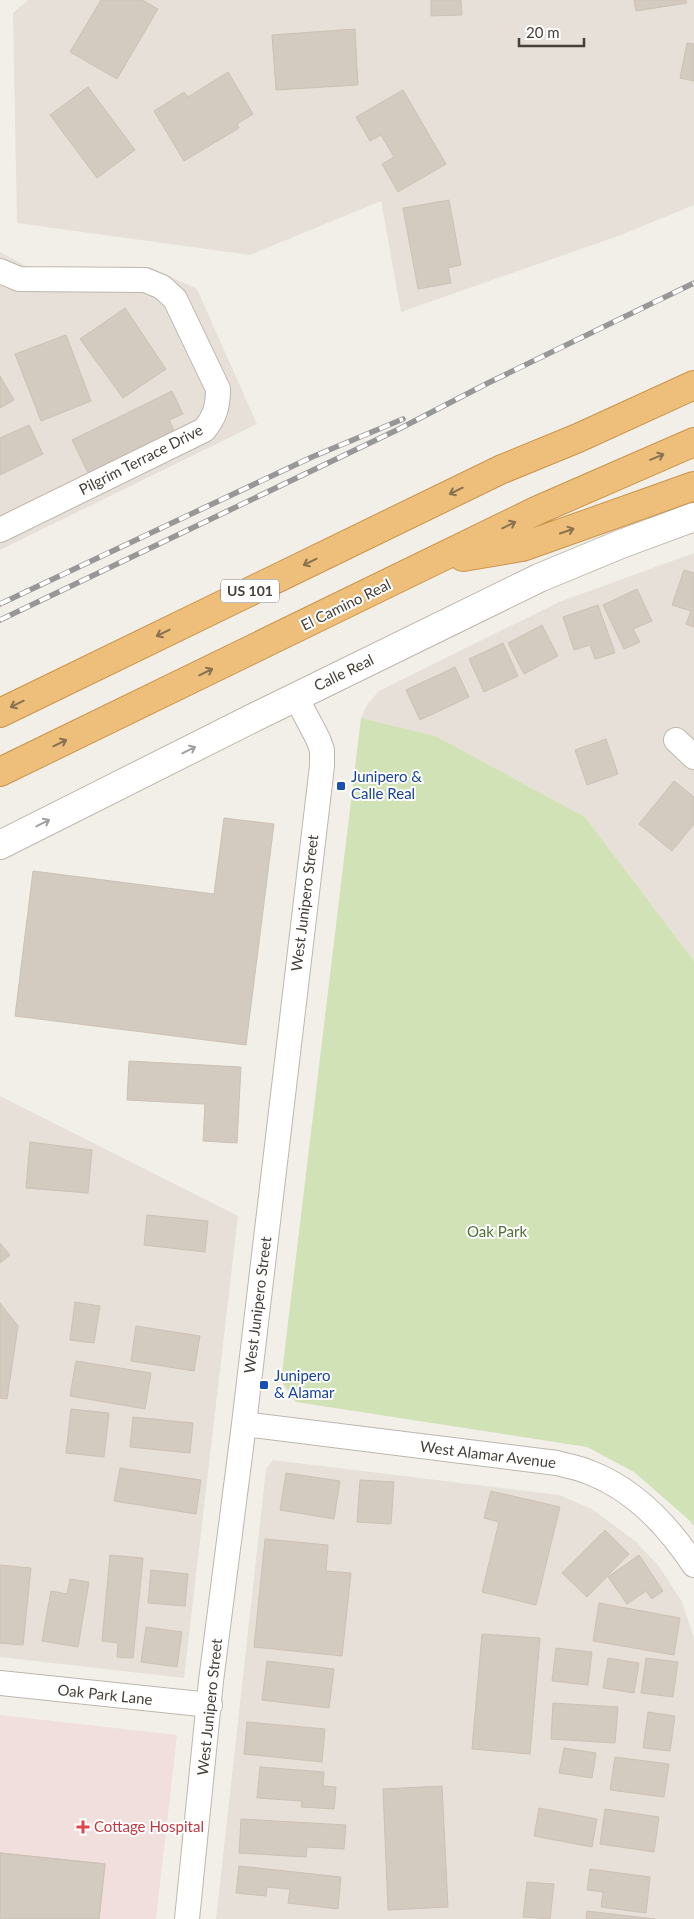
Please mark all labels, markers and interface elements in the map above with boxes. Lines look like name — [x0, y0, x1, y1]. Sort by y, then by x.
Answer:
scale bar — [519, 15, 584, 47]
text: 20 m — [526, 23, 560, 41]
street label: Pilgrim Terrace Drive — [76, 420, 205, 498]
one-way arrow — [649, 452, 664, 462]
one-way arrow — [449, 487, 464, 496]
one-way arrow — [502, 520, 517, 530]
one-way arrow — [558, 526, 574, 535]
one-way arrow — [302, 557, 317, 567]
street label: El Camino Real — [298, 575, 394, 634]
road number: US 101 — [221, 580, 279, 602]
one-way arrow — [156, 628, 171, 638]
street label: Calle Real — [311, 650, 376, 694]
one-way arrow — [198, 667, 213, 677]
one-way arrow — [10, 700, 25, 709]
one-way arrow — [52, 738, 67, 748]
one-way arrow — [181, 745, 196, 755]
place label: Junipero & Calle Real — [351, 767, 422, 802]
marker: Junipero & Calle Real — [335, 780, 347, 792]
one-way arrow — [36, 818, 51, 828]
street label: West Junipero Street — [287, 833, 321, 972]
park label: Oak Park — [467, 1222, 527, 1240]
street label: West Junipero Street — [240, 1235, 274, 1374]
place label: Junipero & Alamar — [274, 1366, 335, 1401]
marker: Junipero & Alamar — [258, 1379, 270, 1391]
street label: West Alamar Avenue — [419, 1437, 557, 1471]
street label: West Junipero Street — [193, 1637, 225, 1776]
street label: Oak Park Lane — [57, 1680, 154, 1708]
place label: Cottage Hospital — [94, 1817, 204, 1835]
marker: Cottage Hospital — [76, 1820, 90, 1834]

